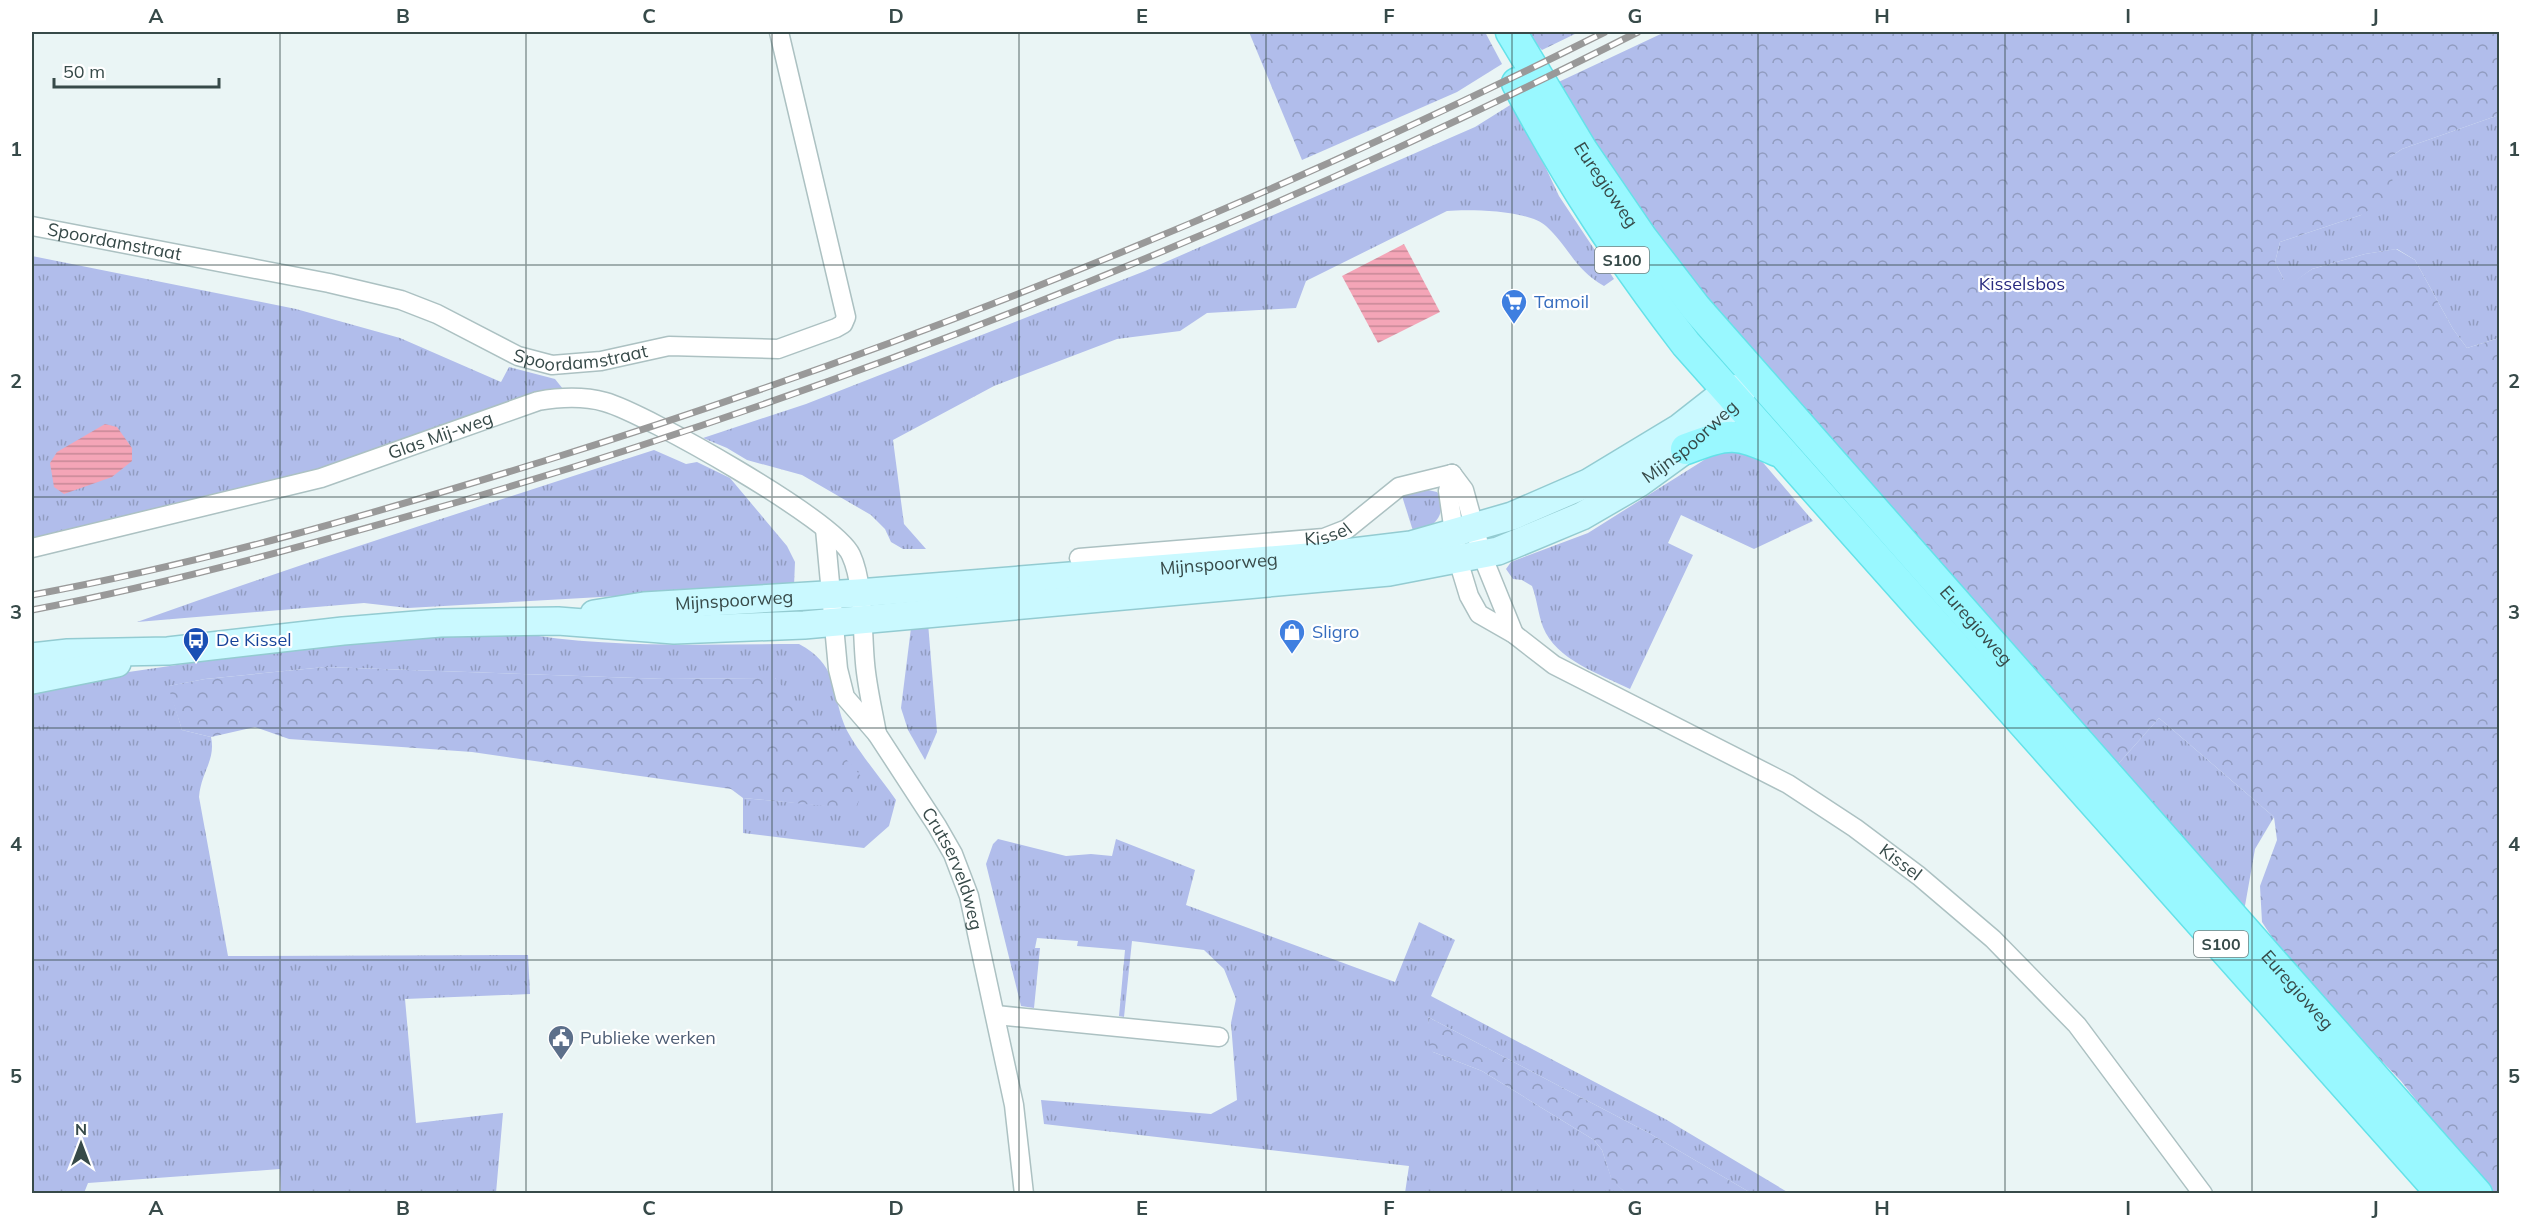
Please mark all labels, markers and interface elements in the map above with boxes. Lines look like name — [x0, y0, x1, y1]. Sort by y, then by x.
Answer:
text: A — [149, 3, 164, 28]
text: B — [396, 3, 410, 28]
text: C — [642, 3, 656, 28]
text: D — [888, 3, 904, 28]
text: E — [1136, 3, 1148, 28]
text: F — [1383, 3, 1395, 28]
text: G — [1628, 3, 1642, 28]
text: H — [1874, 3, 1890, 28]
text: I — [2125, 3, 2131, 28]
text: J — [2371, 3, 2379, 28]
scale bar — [54, 51, 219, 89]
text: 50 m — [63, 60, 105, 83]
text: 1 — [10, 136, 22, 161]
text: 1 — [2508, 136, 2520, 161]
street label: Euregioweg — [1569, 138, 1644, 232]
street label: Spoordamstraat — [46, 217, 184, 265]
road number: S100 — [1595, 247, 1649, 273]
park label: Kisselsbos — [1979, 272, 2065, 295]
supermarket icon: Tamoil — [1499, 287, 1529, 325]
place label: Tamoil — [1534, 290, 1589, 313]
street label: Spoordamstraat — [511, 339, 650, 376]
text: 2 — [10, 368, 22, 393]
text: 2 — [2508, 368, 2520, 393]
street label: Mijnspoorweg — [1637, 395, 1742, 488]
street label: Glas Mij-weg — [385, 406, 496, 464]
street label: Kissel — [1303, 518, 1357, 551]
street label: Mijnspoorweg — [1159, 547, 1279, 580]
street label: Euregioweg — [1935, 581, 2018, 670]
street label: Mijnspoorweg — [674, 585, 794, 615]
text: 3 — [10, 599, 22, 624]
text: 3 — [2508, 599, 2520, 624]
shop icon: Sligro — [1277, 617, 1307, 655]
place label: Sligro — [1312, 620, 1359, 643]
bus stop icon: De Kissel — [181, 625, 211, 663]
place label: De Kissel — [216, 628, 292, 651]
street label: Crutserveldweg — [917, 803, 988, 932]
text: 4 — [10, 831, 22, 856]
text: 4 — [2508, 831, 2520, 856]
street label: Kissel — [1875, 838, 1927, 885]
road number: S100 — [2194, 931, 2248, 957]
street label: Euregioweg — [2256, 945, 2339, 1034]
public building icon: Publieke werken — [546, 1023, 576, 1061]
place label: Publieke werken — [580, 1026, 716, 1049]
text: 5 — [10, 1063, 22, 1088]
text: 5 — [2508, 1063, 2520, 1088]
north arrow — [51, 1114, 111, 1174]
text: N — [75, 1119, 87, 1139]
text: A — [149, 1195, 164, 1220]
text: B — [396, 1195, 410, 1220]
text: C — [642, 1195, 656, 1220]
text: D — [888, 1195, 904, 1220]
text: E — [1136, 1195, 1148, 1220]
text: F — [1383, 1195, 1395, 1220]
text: G — [1628, 1195, 1642, 1220]
text: H — [1874, 1195, 1890, 1220]
text: I — [2125, 1195, 2131, 1220]
text: J — [2371, 1195, 2379, 1220]

